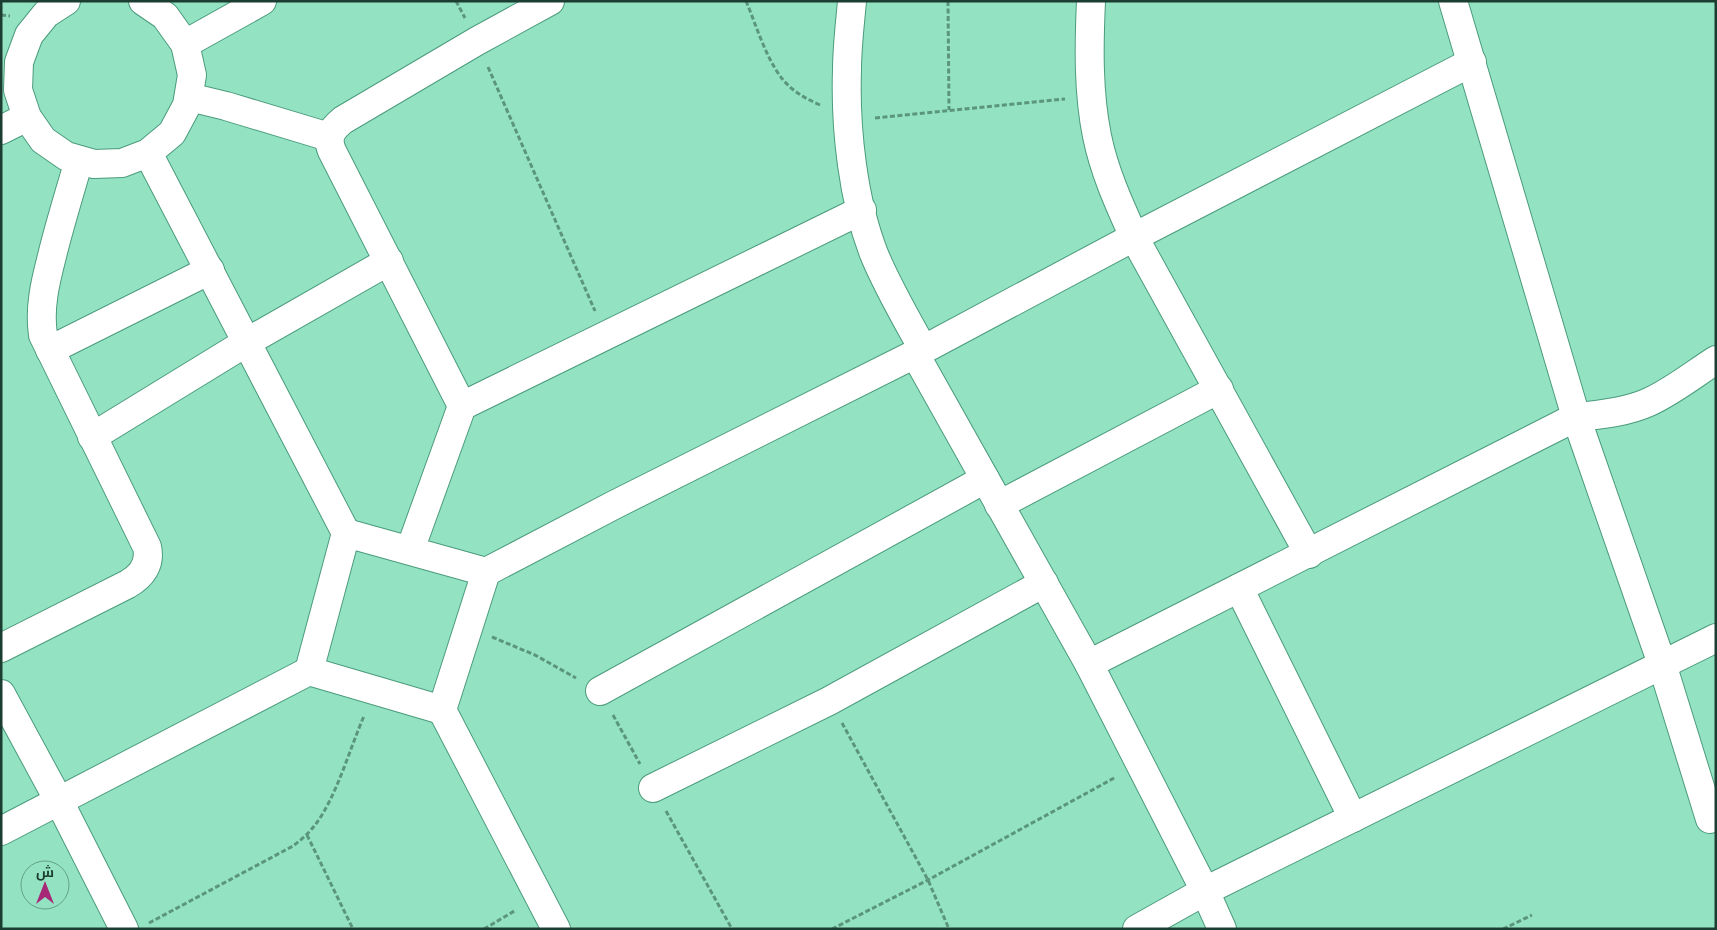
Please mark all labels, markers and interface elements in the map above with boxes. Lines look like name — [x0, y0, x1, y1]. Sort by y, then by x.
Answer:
north arrow — [20, 860, 70, 910]
text: ش — [36, 864, 54, 881]

